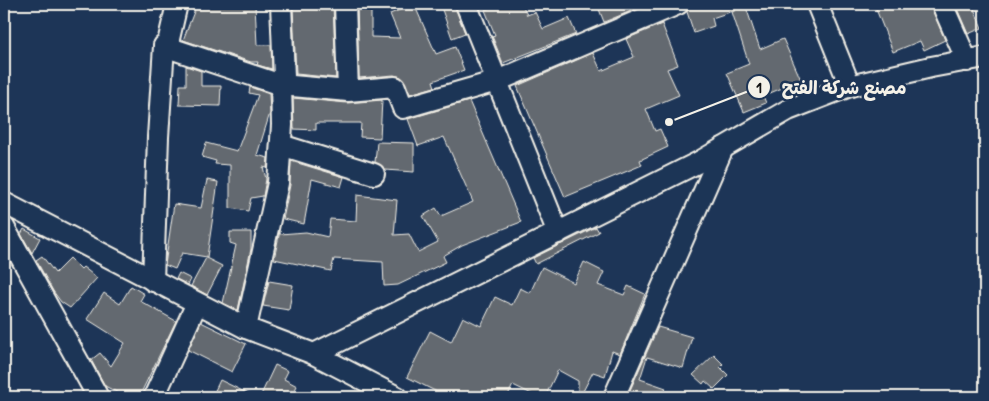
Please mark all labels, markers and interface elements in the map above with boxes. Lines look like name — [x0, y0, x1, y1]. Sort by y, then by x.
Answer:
callout: مصنع شركة الفتح — [746, 71, 916, 104]
text: مصنع شركة الفتح — [782, 75, 906, 101]
text: 1 — [756, 77, 762, 98]

